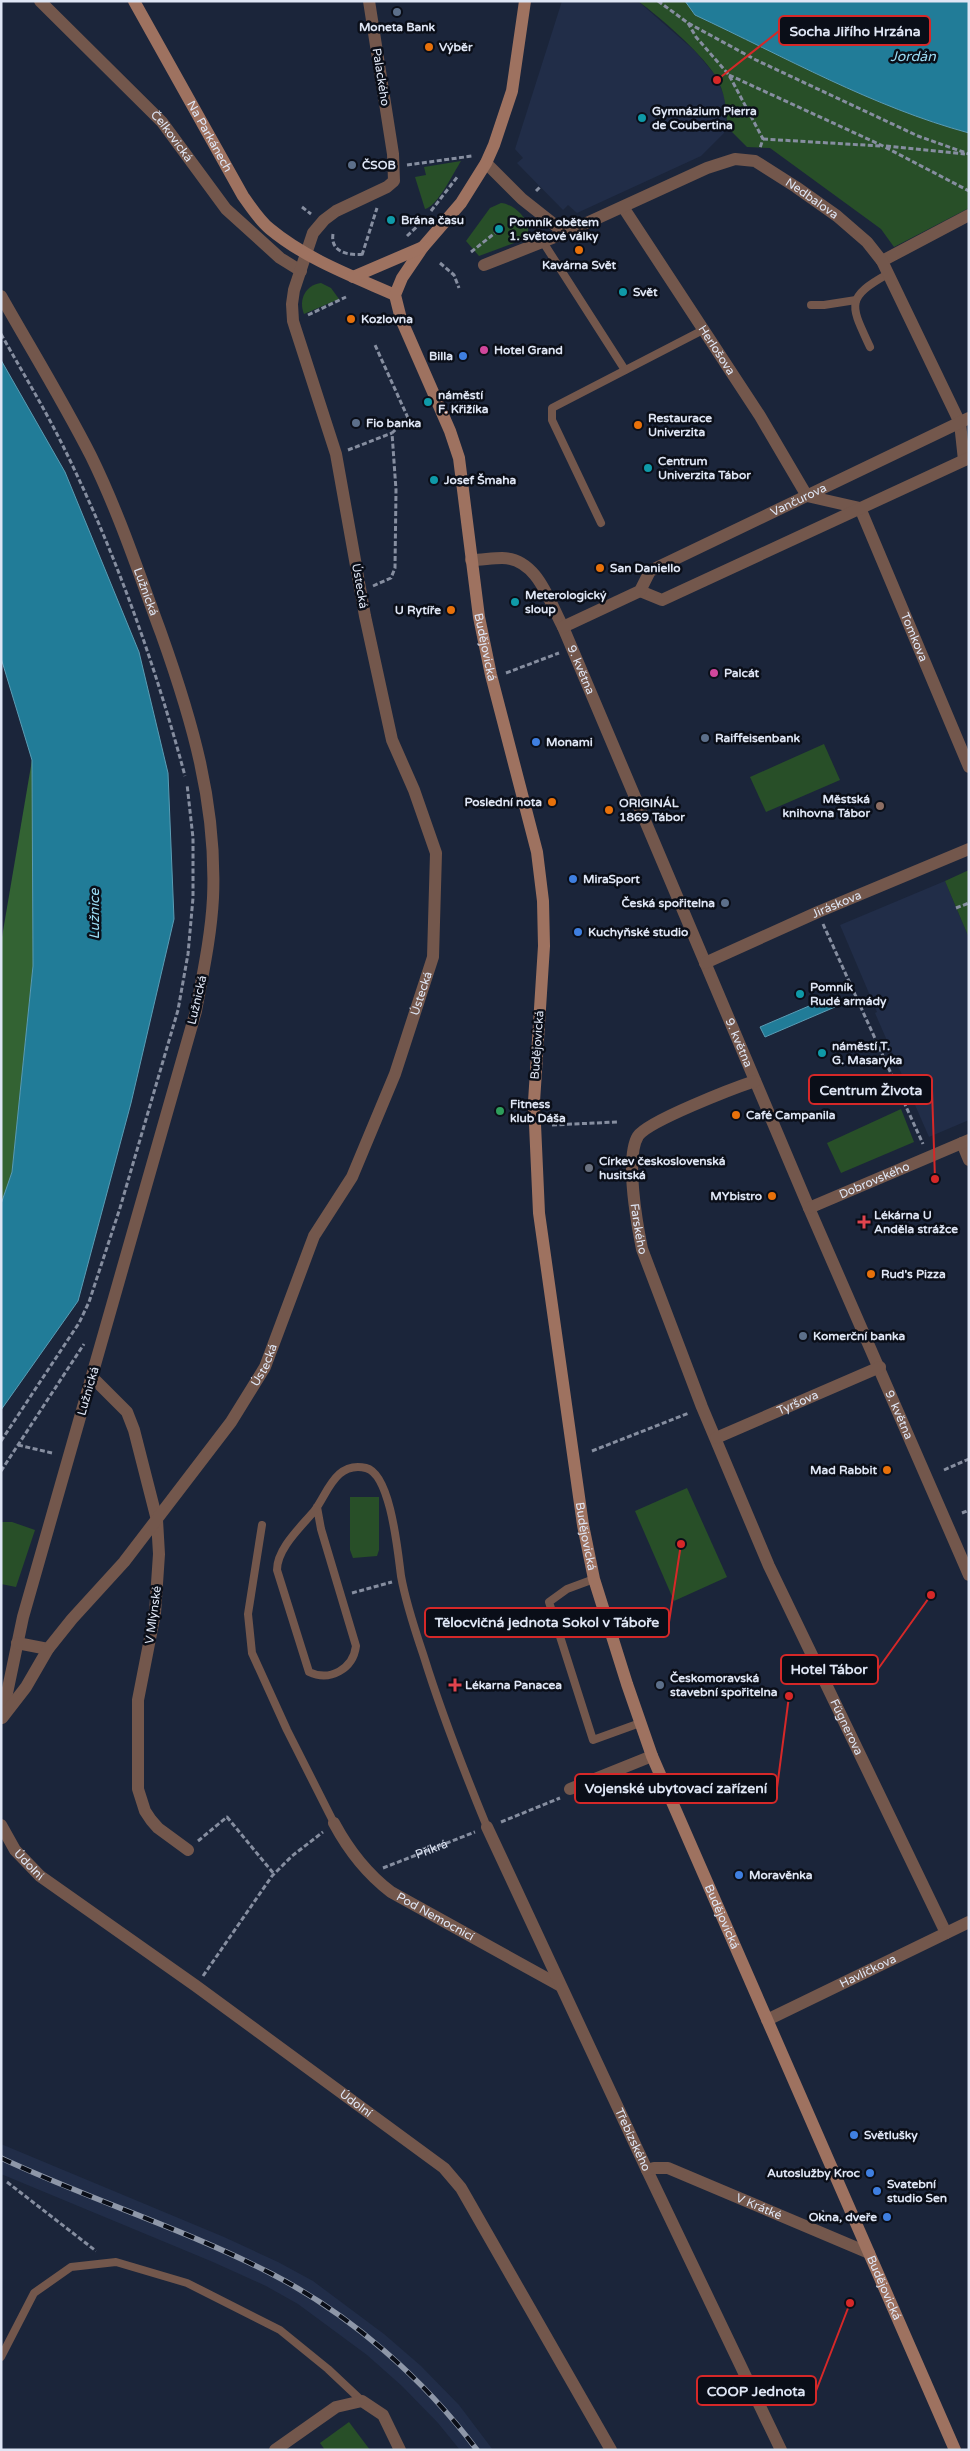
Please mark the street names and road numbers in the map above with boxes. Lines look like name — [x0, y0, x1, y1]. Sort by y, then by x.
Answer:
street label: Palackého — [370, 47, 392, 107]
street label: Na Parkánech — [184, 98, 235, 174]
street label: Čelkovická — [148, 108, 196, 164]
street label: Nedbalova — [783, 175, 841, 222]
street label: Herlošova — [695, 322, 738, 378]
street label: Vančurova — [768, 480, 829, 519]
street label: Ústecká — [349, 562, 371, 610]
street label: Lužnická — [131, 566, 161, 618]
street label: Tomkova — [898, 611, 931, 664]
street label: Budějovická — [471, 612, 499, 683]
street label: 9. května — [565, 643, 598, 696]
street label: Jiráskova — [809, 888, 863, 921]
street label: Ústecká — [408, 970, 435, 1017]
street label: Lužnická — [185, 974, 209, 1026]
street label: Budějovická — [528, 1010, 546, 1080]
street label: 9. května — [722, 1016, 756, 1069]
street label: Dobrovského — [837, 1159, 912, 1201]
street label: Farského — [628, 1203, 650, 1256]
street label: Ústecká — [248, 1342, 280, 1389]
street label: Lužnická — [74, 1365, 102, 1417]
street label: Tyršova — [775, 1388, 820, 1418]
street label: 9. května — [882, 1388, 916, 1441]
street label: Budějovická — [573, 1501, 599, 1572]
street label: V Mlýnské — [142, 1585, 164, 1645]
street label: Fügnerova — [827, 1697, 866, 1757]
street label: Příkrá — [413, 1836, 450, 1862]
street label: Údolní — [11, 1846, 46, 1883]
street label: Budějovická — [702, 1882, 742, 1951]
street label: Pod Nemocnicí — [394, 1890, 477, 1944]
street label: Havlíčkova — [837, 1951, 898, 1991]
street label: Údolní — [337, 2087, 375, 2120]
street label: Třebízského — [612, 2106, 654, 2173]
street label: V Krátké — [734, 2191, 784, 2222]
street label: Budějovická — [864, 2253, 904, 2322]

